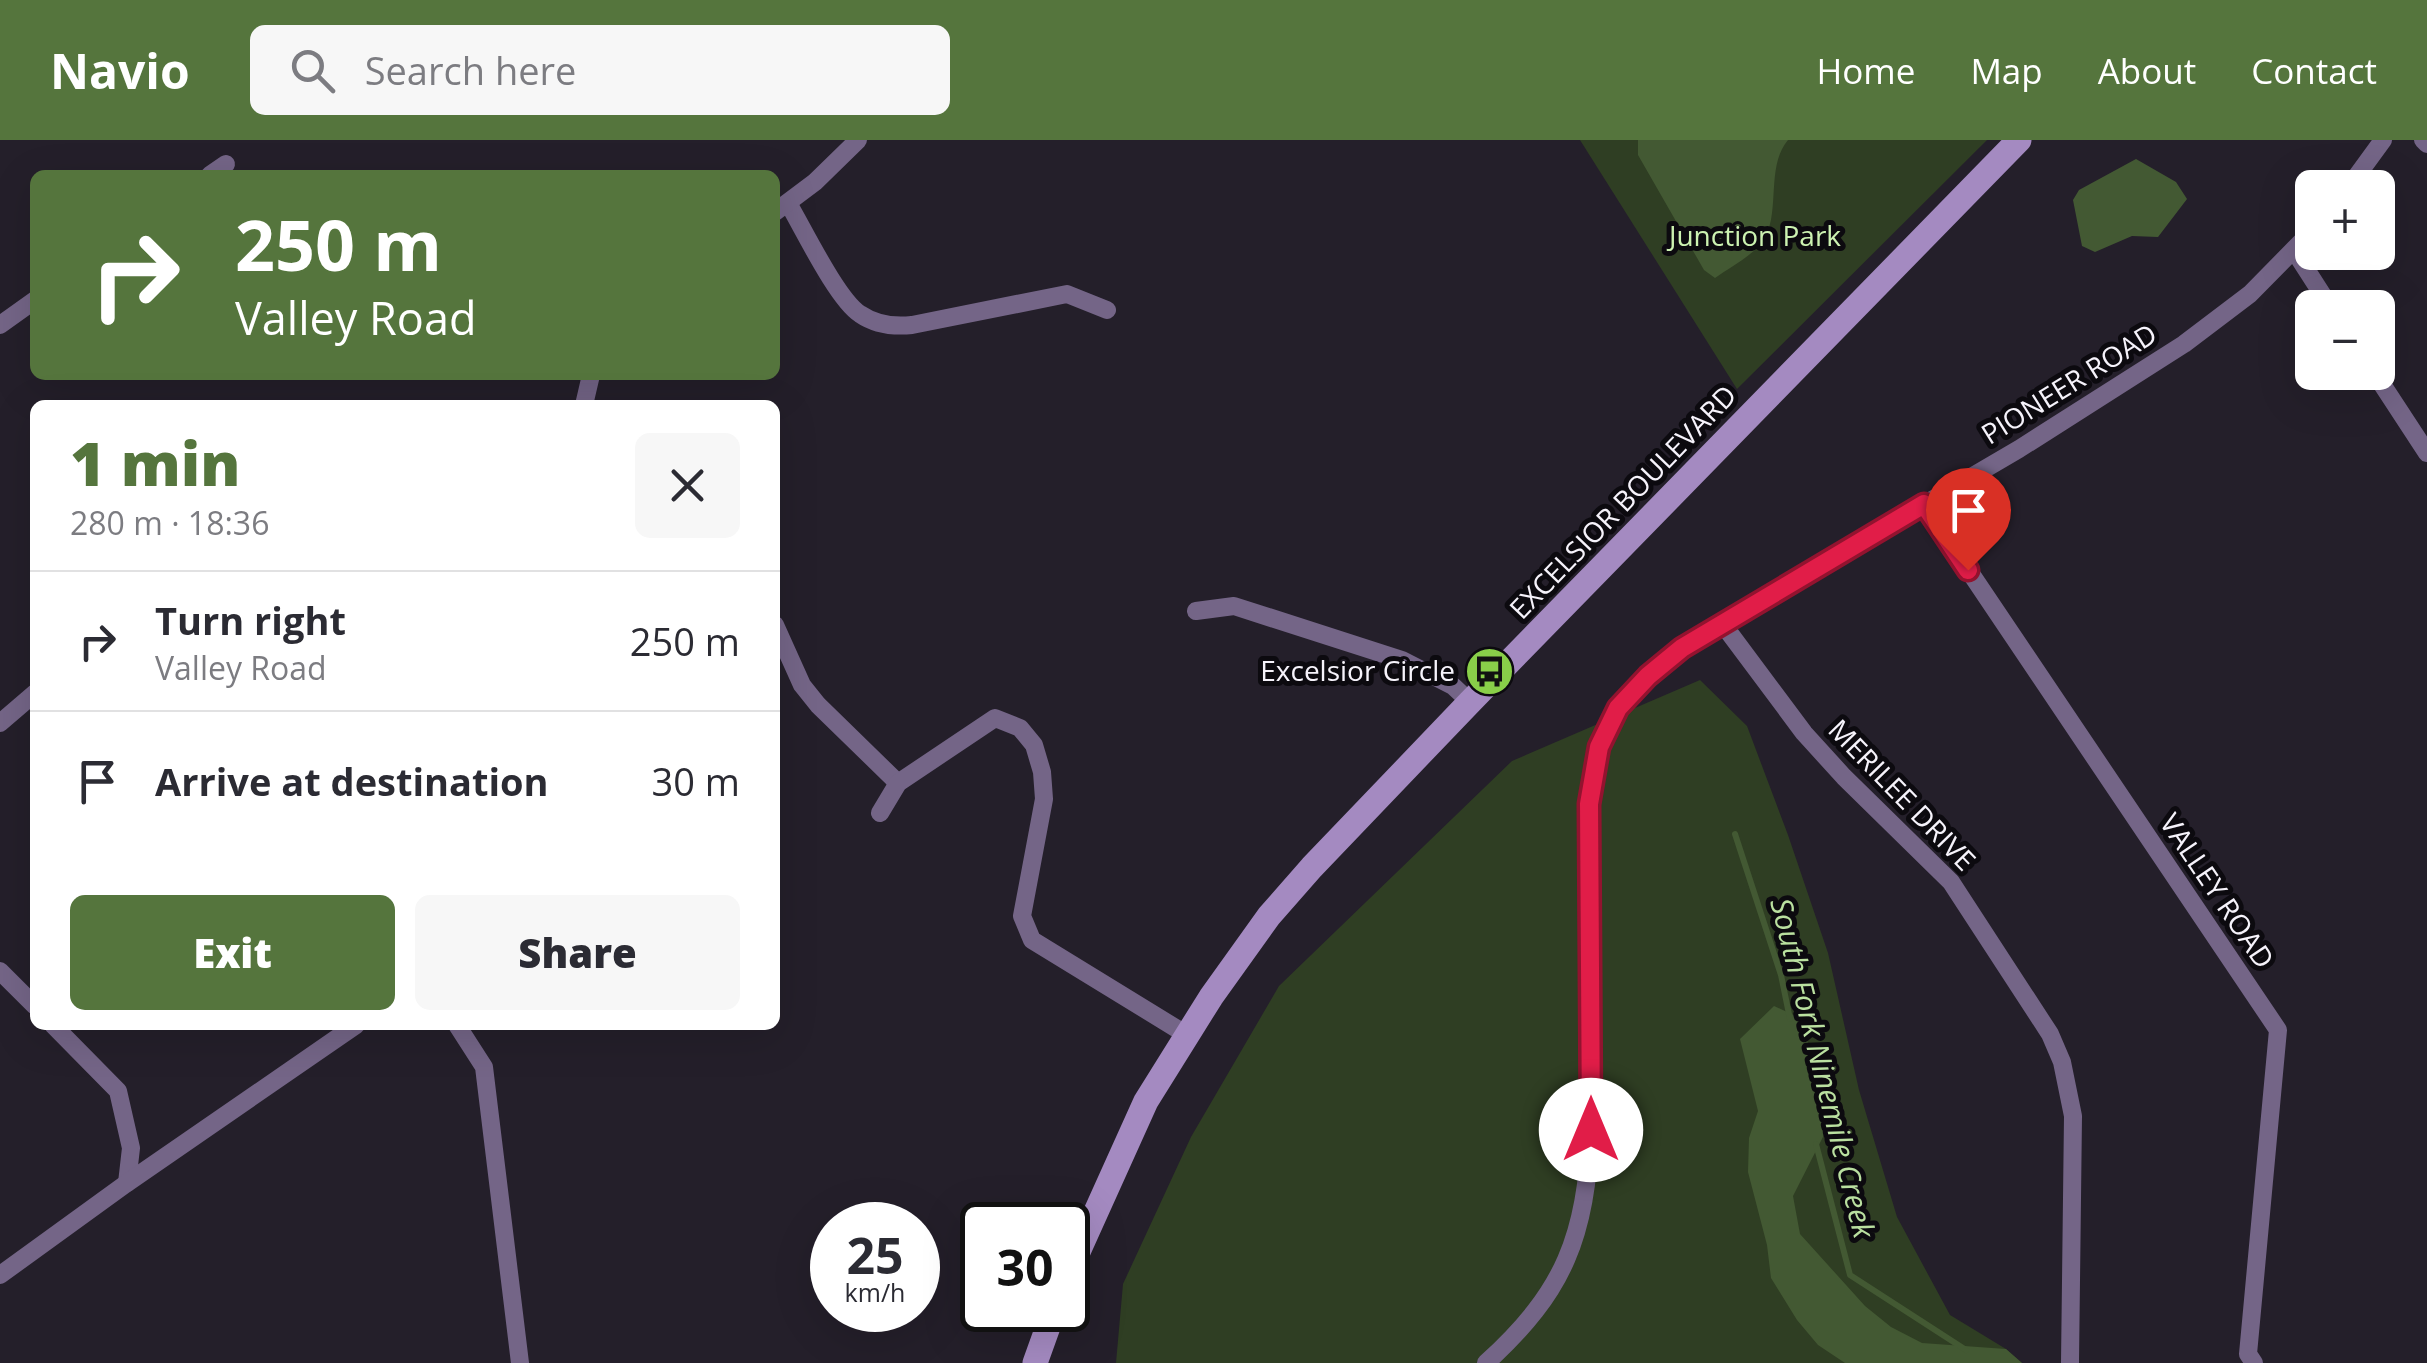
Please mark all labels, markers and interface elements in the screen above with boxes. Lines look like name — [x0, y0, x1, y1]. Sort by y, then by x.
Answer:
search box — [250, 25, 950, 115]
text: Navio — [50, 38, 190, 103]
icon: search — [285, 43, 340, 98]
text: Search here — [365, 44, 576, 96]
text: Home — [1816, 47, 1915, 94]
text: Map — [1970, 47, 2043, 94]
text: About — [2098, 47, 2196, 94]
text: Contact — [2251, 47, 2377, 94]
map controls — [2295, 170, 2395, 390]
button: + — [2295, 170, 2395, 270]
text: 250 m — [235, 196, 442, 292]
icon: right — [70, 210, 200, 340]
park label: Junction Park — [1666, 216, 1841, 254]
text: Valley Road — [235, 287, 476, 348]
button: − — [2295, 290, 2395, 390]
street label: PIONEER ROAD — [1973, 314, 2163, 452]
street label: EXCELSIOR BOULEVARD — [1500, 376, 1744, 627]
text: 1 min — [70, 422, 240, 504]
button: close — [635, 433, 740, 538]
pin — [1926, 468, 2011, 571]
icon: arrive — [1941, 483, 1996, 538]
text: 280 m · 18:36 — [70, 501, 269, 544]
text: Turn right — [155, 594, 346, 646]
icon: right — [70, 614, 125, 669]
text: 250 m — [630, 615, 740, 667]
bus stop icon: Excelsior Circle — [1464, 645, 1516, 697]
text: Valley Road — [155, 646, 327, 689]
place label: Excelsior Circle — [1260, 651, 1455, 689]
street label: MERILEE DRIVE — [1821, 710, 1985, 878]
icon: arrive — [70, 754, 125, 809]
text: Arrive at destination — [155, 755, 549, 807]
text: 30 m — [651, 755, 740, 807]
street label: VALLEY ROAD — [2152, 806, 2284, 975]
water label: South Fork Ninemile Creek — [1761, 893, 1886, 1243]
button: Exit — [70, 895, 395, 1010]
button: Share — [415, 895, 740, 1010]
position arrow — [1539, 1078, 1643, 1182]
speed limit sign: 30 — [960, 1202, 1090, 1332]
text: 25 — [846, 1221, 904, 1289]
text: km/h — [845, 1275, 905, 1309]

